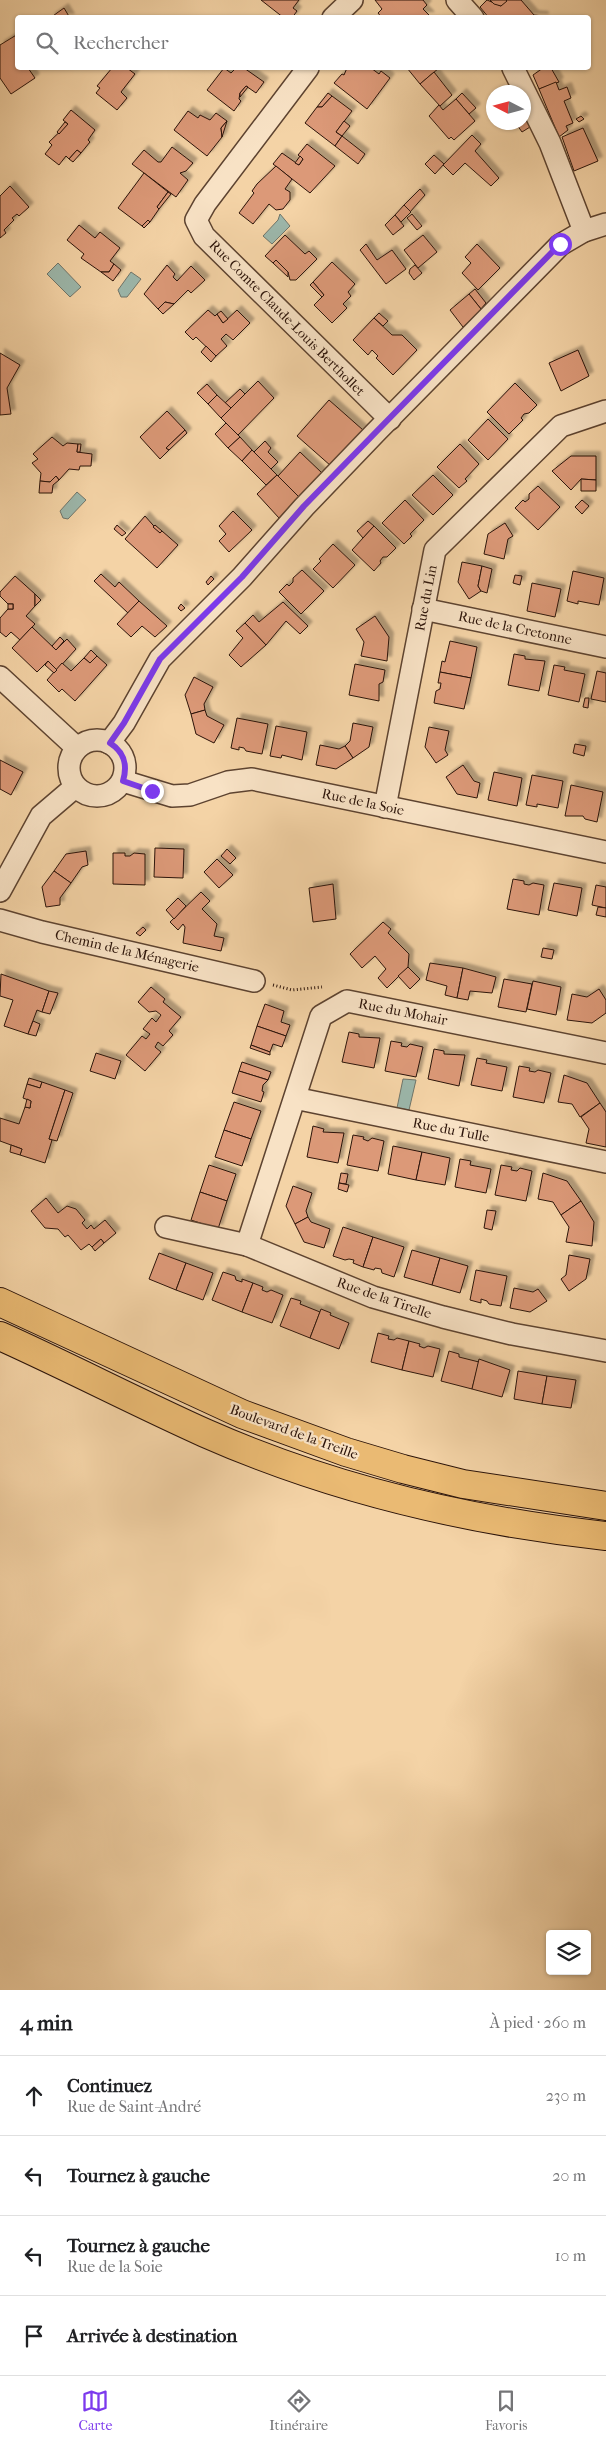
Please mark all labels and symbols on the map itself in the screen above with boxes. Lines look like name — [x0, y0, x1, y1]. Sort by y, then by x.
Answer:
north arrow — [486, 85, 531, 130]
route start — [549, 233, 572, 256]
street label: Rue Comte Claude-Louis Berthollet — [205, 236, 369, 400]
street label: Rue du Lin — [411, 564, 441, 632]
street label: Rue de la Cretonne — [457, 608, 574, 648]
route end — [141, 780, 164, 803]
street label: Rue de la Soie — [320, 785, 406, 819]
street label: Chemin de la Ménagerie — [53, 926, 201, 976]
street label: Rue du Mohair — [357, 995, 449, 1029]
street label: Rue du Tulle — [411, 1114, 491, 1146]
street label: Rue de la Tirelle — [334, 1274, 434, 1322]
street label: Boulevard de la Treille — [228, 1401, 360, 1463]

